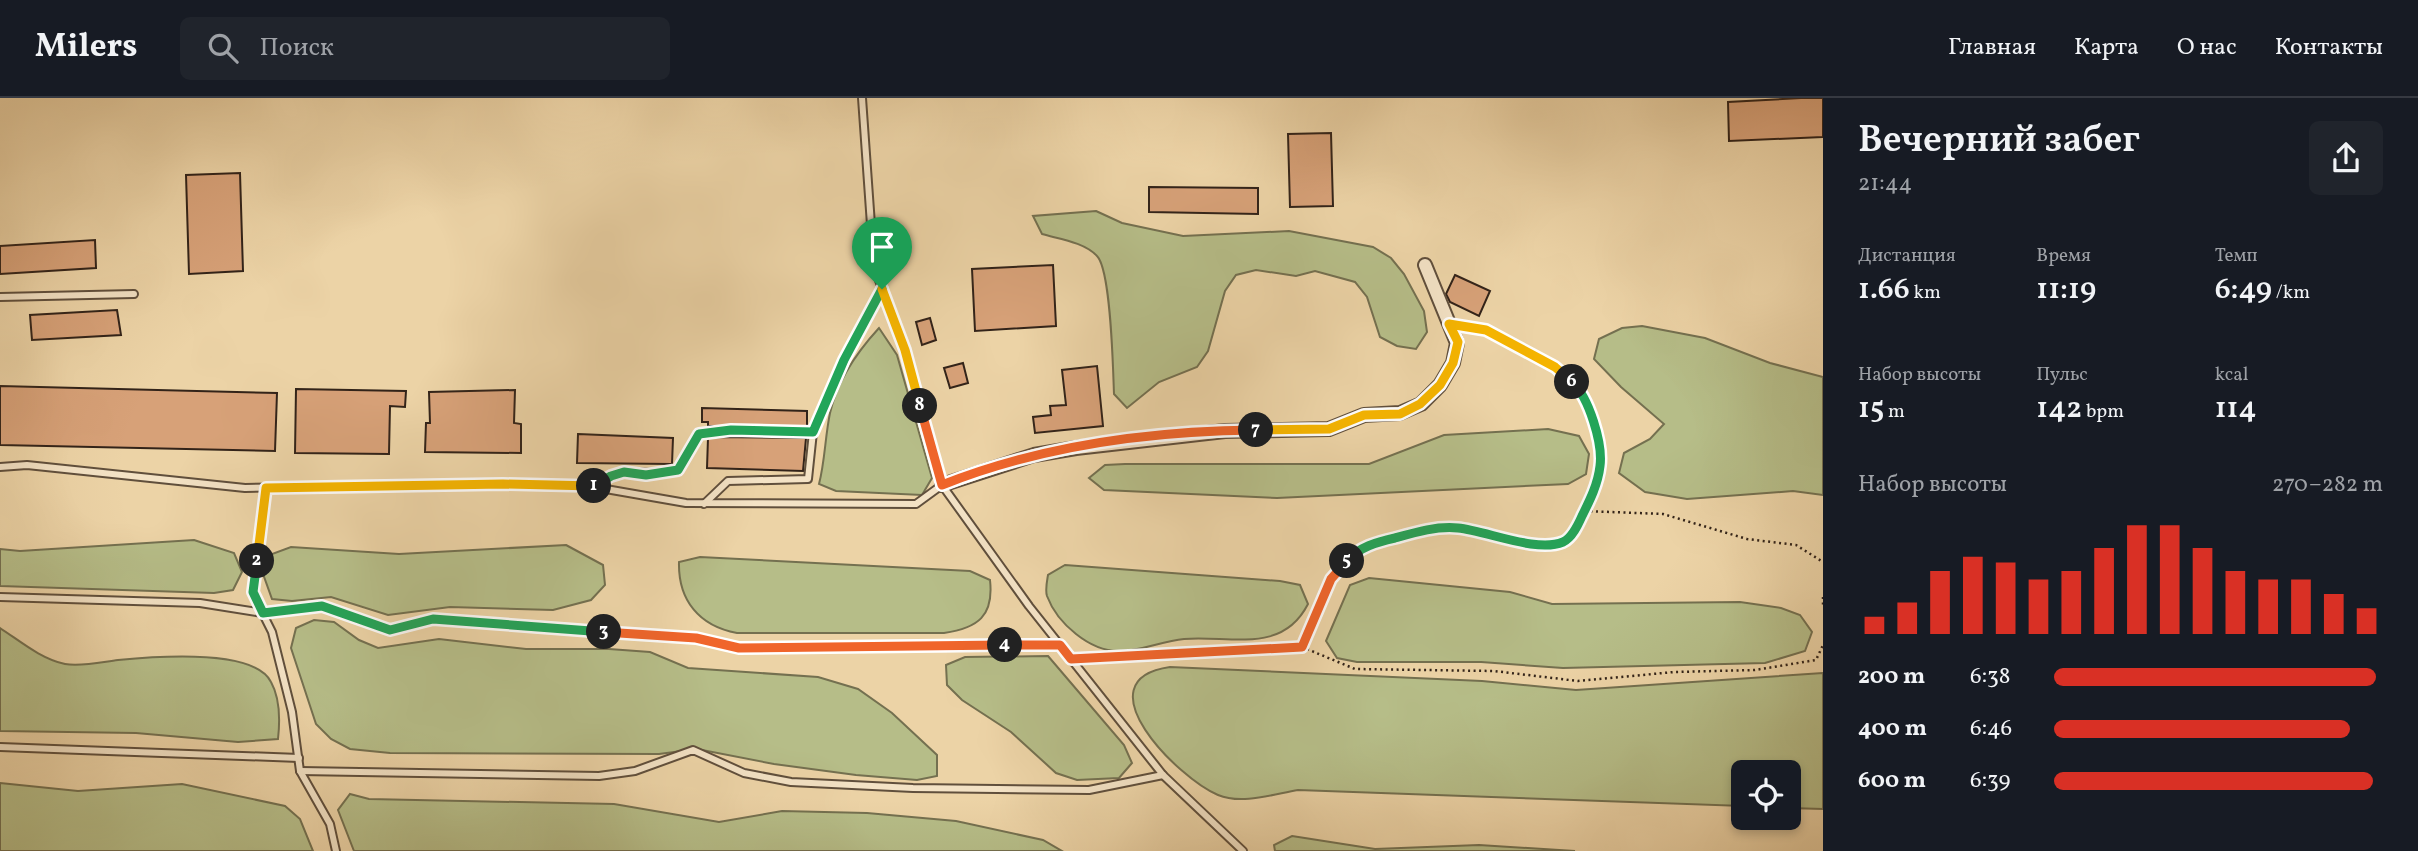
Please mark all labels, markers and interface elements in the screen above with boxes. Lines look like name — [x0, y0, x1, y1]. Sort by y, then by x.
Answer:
search box — [180, 17, 670, 80]
text: Milers — [35, 25, 138, 71]
icon: search — [204, 29, 242, 67]
text: Поиск — [260, 30, 334, 66]
text: Главная — [1948, 31, 2036, 65]
text: Карта — [2074, 31, 2139, 65]
text: О нас — [2177, 31, 2237, 65]
text: Контакты — [2275, 31, 2383, 65]
text: Вечерний забег — [1858, 115, 2140, 168]
button: share — [2309, 121, 2383, 195]
text: 21:44 — [1858, 168, 1912, 200]
pin — [852, 217, 912, 289]
icon: arrive — [863, 228, 901, 266]
text: Дистанция — [1858, 243, 1956, 269]
text: Время — [2036, 243, 2091, 269]
text: Темп — [2215, 243, 2258, 269]
text: 1.66 — [1858, 269, 1910, 311]
text: 11:19 — [2036, 269, 2096, 311]
text: 6:49 — [2215, 269, 2272, 311]
text: km — [1910, 280, 1941, 306]
text: /km — [2272, 280, 2310, 306]
text: Набор высоты — [1858, 362, 1981, 388]
text: Пульс — [2036, 362, 2088, 388]
text: kcal — [2215, 362, 2248, 388]
pin: 6 — [1554, 364, 1590, 400]
text: 6 — [1566, 368, 1577, 394]
pin: 8 — [902, 388, 937, 424]
text: 15 — [1858, 388, 1884, 430]
text: 142 — [2036, 388, 2082, 430]
text: 114 — [2215, 388, 2257, 430]
text: 8 — [914, 392, 925, 418]
text: m — [1884, 399, 1905, 425]
text: bpm — [2082, 399, 2124, 425]
pin: 7 — [1238, 412, 1274, 448]
text: 7 — [1251, 416, 1260, 442]
pin: 1 — [576, 468, 612, 504]
text: Набор высоты — [1858, 469, 2007, 501]
text: 270–282 m — [2272, 469, 2383, 501]
text: 1 — [590, 472, 597, 498]
pin: 2 — [240, 544, 274, 578]
pin: 5 — [1330, 544, 1364, 578]
text: 2 — [252, 547, 261, 573]
text: 5 — [1342, 547, 1351, 573]
pin: 3 — [586, 614, 622, 650]
text: 3 — [599, 618, 608, 644]
pin: 4 — [988, 628, 1023, 662]
text: 4 — [999, 631, 1010, 657]
text: 200 m — [1858, 661, 1925, 693]
text: 6:38 — [1970, 661, 2011, 693]
text: 400 m — [1858, 713, 1927, 745]
text: 6:46 — [1970, 713, 2012, 745]
map controls — [1731, 760, 1801, 830]
button: locate — [1731, 760, 1801, 830]
text: 600 m — [1858, 765, 1926, 797]
text: 6:39 — [1970, 765, 2010, 797]

